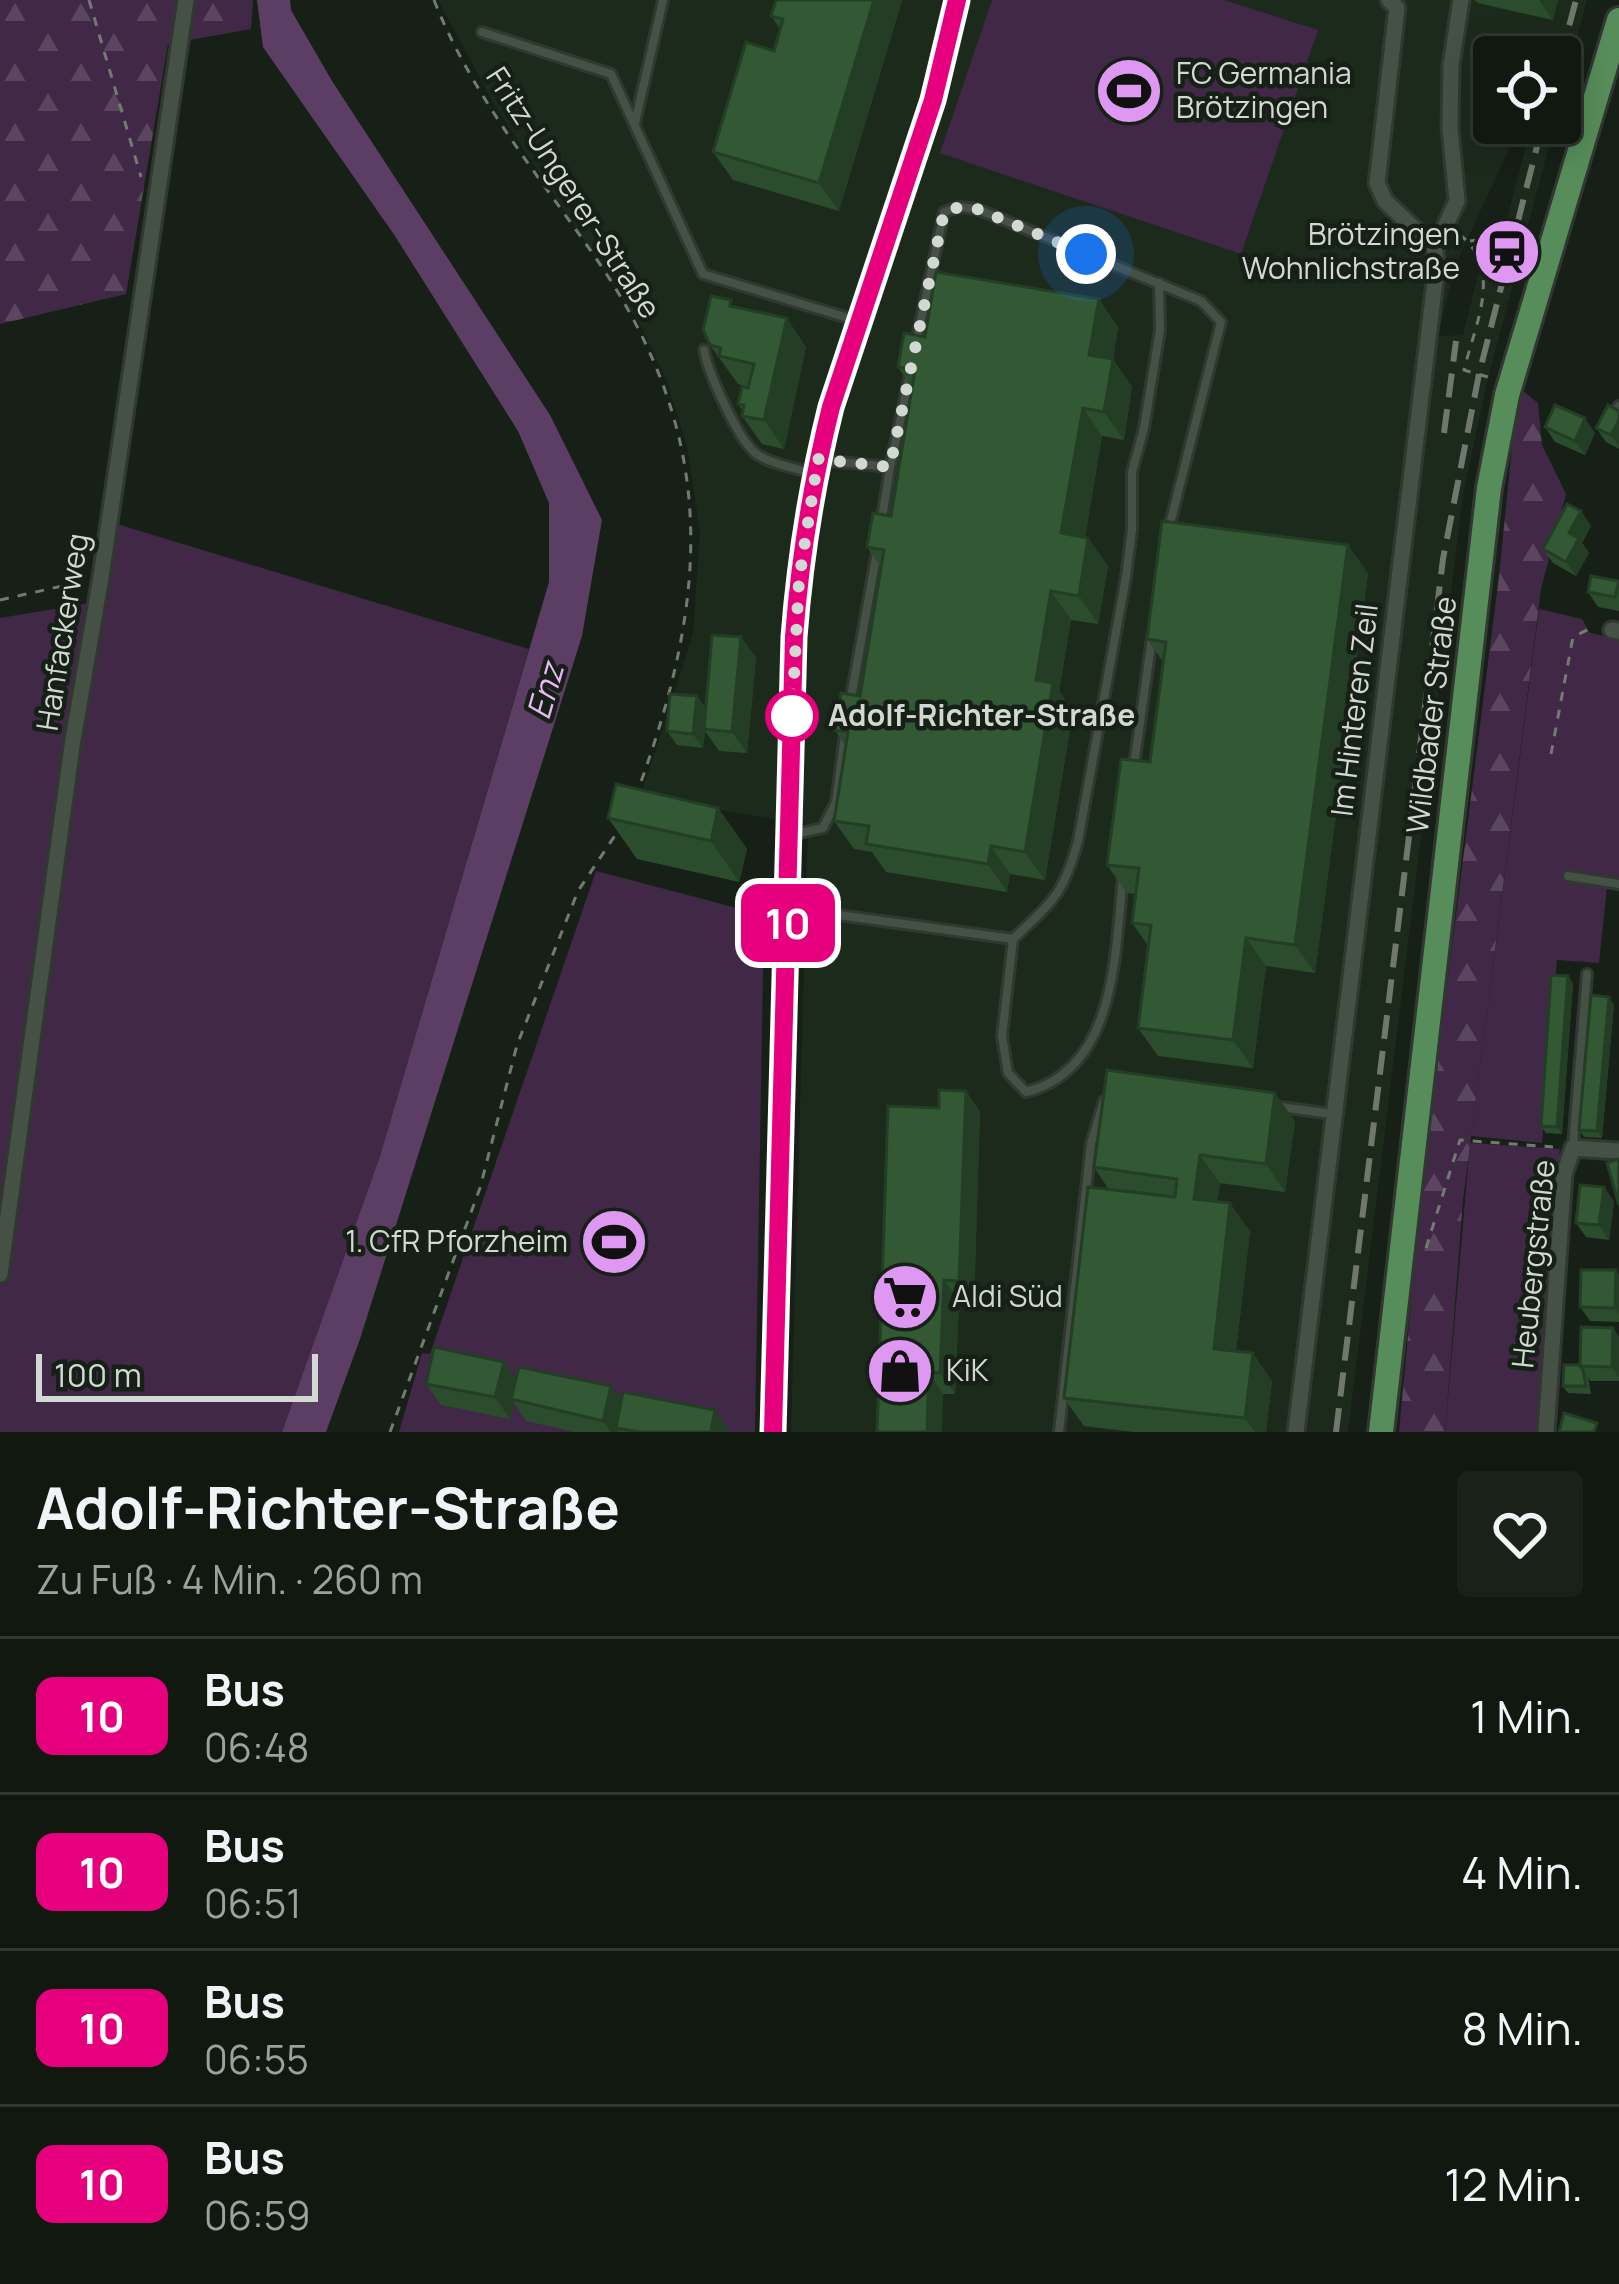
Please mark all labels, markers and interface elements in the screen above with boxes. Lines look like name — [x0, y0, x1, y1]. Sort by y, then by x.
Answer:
map controls — [1473, 36, 1581, 144]
button: locate — [1473, 36, 1581, 144]
place label: FC Germania Brötzingen — [1176, 52, 1352, 127]
sports icon: FC Germania Brötzingen — [1094, 56, 1164, 126]
street label: Fritz-Ungerer-Straße — [478, 59, 671, 326]
place label: Brötzingen Wohnlichstraße — [1242, 213, 1460, 288]
station icon: Brötzingen Wohnlichstraße — [1472, 217, 1542, 287]
your location — [1056, 224, 1116, 284]
street label: Hanfackerweg — [26, 530, 97, 733]
street label: Wildbader Straße — [1396, 594, 1465, 836]
street label: Im Hinteren Zeil — [1320, 601, 1387, 819]
water label: Enz — [515, 654, 575, 724]
marker: Adolf-Richter-Straße — [767, 691, 817, 741]
place label: Adolf-Richter-Straße — [828, 694, 1135, 735]
line badge: 10 — [734, 884, 842, 962]
text: 10 — [765, 894, 811, 952]
street label: Heubergstraße — [1501, 1158, 1564, 1370]
sports icon: 1. CfR Pforzheim — [579, 1207, 649, 1277]
place label: 1. CfR Pforzheim — [345, 1220, 568, 1261]
supermarket icon: Aldi Süd — [870, 1262, 940, 1332]
place label: Aldi Süd — [952, 1275, 1063, 1316]
shop icon: KiK — [865, 1336, 935, 1406]
scale bar — [36, 1348, 318, 1401]
place label: KiK — [946, 1349, 989, 1390]
text: 100 m — [54, 1352, 142, 1397]
text: Adolf-Richter-Straße — [36, 1468, 620, 1546]
button: heart — [1457, 1471, 1583, 1597]
text: Zu Fuß · 4 Min. · 260 m — [36, 1552, 423, 1606]
text: Bus — [204, 1658, 285, 1720]
text: 1 Min. — [1470, 1685, 1583, 1747]
text: 10 — [79, 1687, 125, 1745]
text: 06:48 — [204, 1720, 309, 1774]
text: Bus — [204, 1814, 285, 1876]
text: 4 Min. — [1461, 1841, 1583, 1903]
text: 10 — [79, 1843, 125, 1901]
text: 06:51 — [204, 1876, 301, 1930]
text: Bus — [204, 1970, 285, 2032]
text: 8 Min. — [1461, 1997, 1583, 2059]
text: 10 — [79, 1999, 125, 2057]
text: 06:55 — [204, 2032, 309, 2086]
text: Bus — [204, 2126, 285, 2188]
text: 12 Min. — [1444, 2153, 1583, 2215]
text: 10 — [79, 2155, 125, 2213]
text: 06:59 — [204, 2188, 310, 2242]

